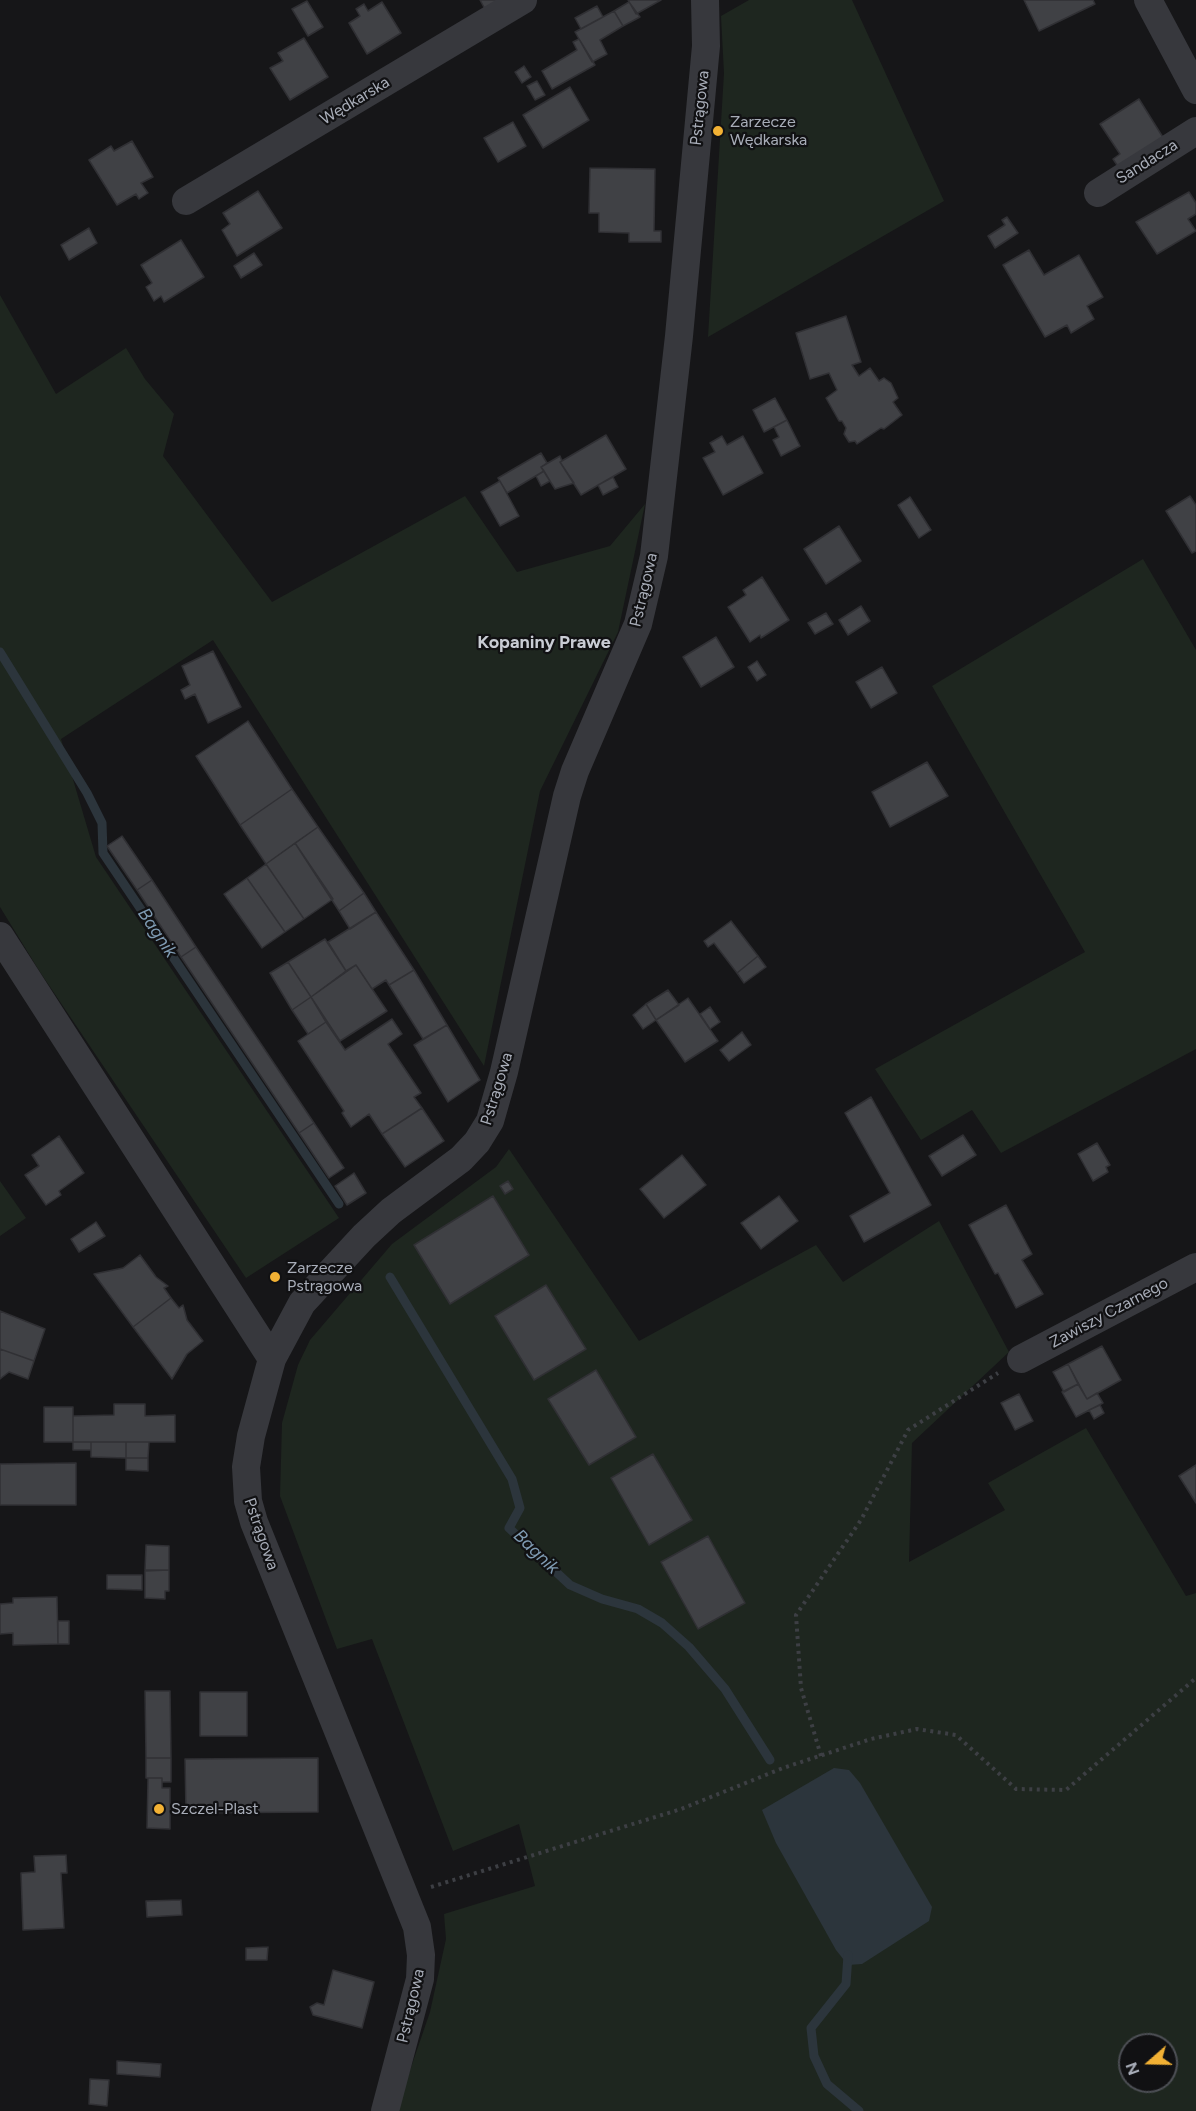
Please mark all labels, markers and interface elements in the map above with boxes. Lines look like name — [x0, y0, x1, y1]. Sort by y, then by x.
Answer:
street label: Pstrągowa — [687, 70, 713, 146]
street label: Wędkarska — [317, 73, 393, 129]
place label: Zarzecze Wędkarska — [730, 112, 807, 150]
marker: Zarzecze Wędkarska — [711, 124, 725, 138]
street label: Sandacza — [1113, 136, 1181, 188]
street label: Pstrągowa — [626, 551, 662, 629]
district label: Kopaniny Prawe — [477, 632, 611, 654]
water label: Bagnik — [133, 904, 181, 962]
street label: Pstrągowa — [477, 1050, 517, 1128]
place label: Zarzecze Pstrągowa — [287, 1258, 362, 1296]
marker: Zarzecze Pstrągowa — [268, 1270, 282, 1284]
street label: Zawiszy Czarnego — [1046, 1274, 1172, 1352]
street label: Pstrągowa — [240, 1495, 282, 1573]
water label: Bagnik — [509, 1525, 563, 1579]
place label: Szczel-Plast — [171, 1799, 259, 1819]
marker: Szczel-Plast — [152, 1802, 166, 1816]
street label: Pstrągowa — [393, 1967, 429, 2045]
north arrow — [1118, 2033, 1178, 2093]
text: N — [1121, 2060, 1144, 2078]

